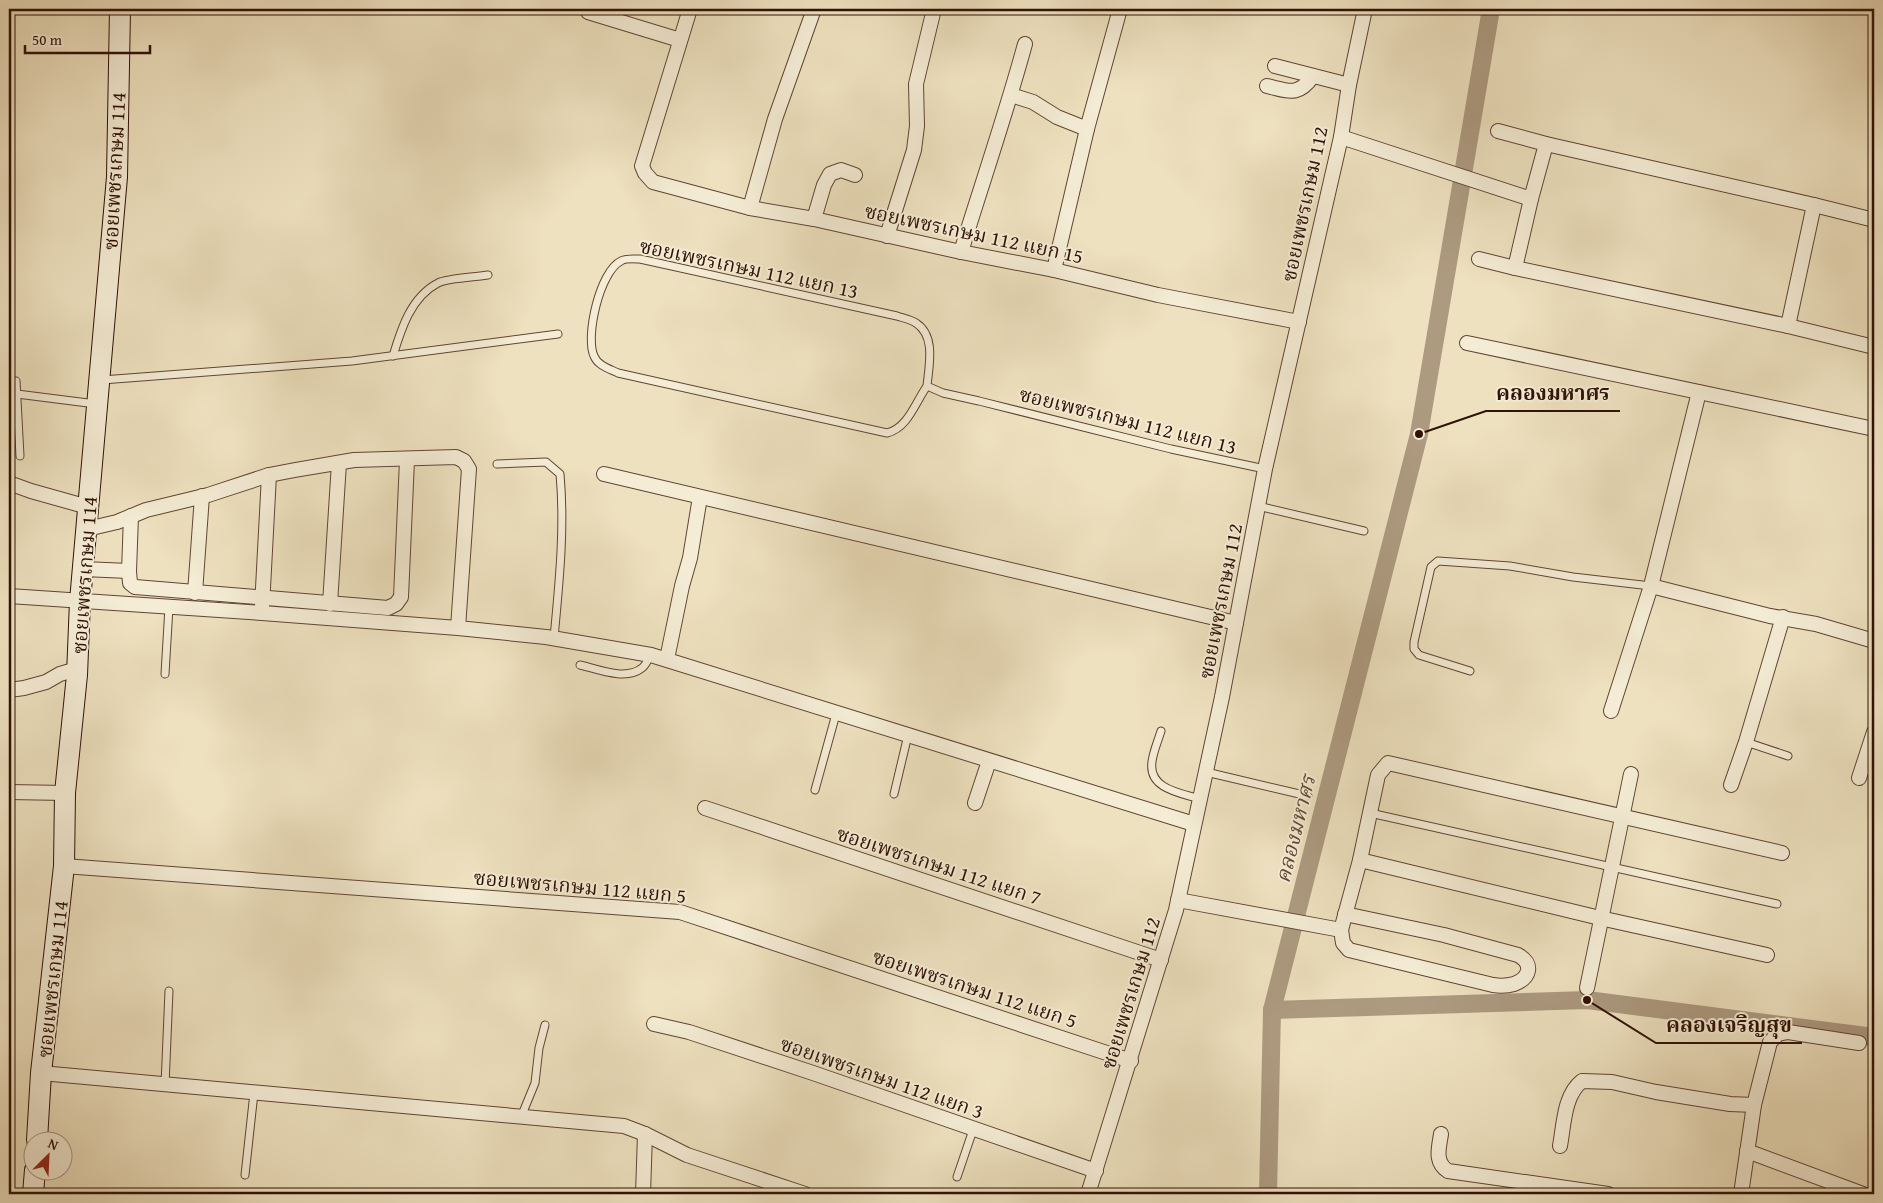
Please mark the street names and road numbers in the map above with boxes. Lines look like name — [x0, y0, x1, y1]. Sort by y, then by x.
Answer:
street label: ซอยเพชรเกษม 114 — [95, 91, 133, 251]
street label: ซอยเพชรเกษม 112 — [1273, 124, 1335, 284]
street label: ซอยเพชรเกษม 112 แยก 15 — [862, 196, 1086, 270]
street label: ซอยเพชรเกษม 112 แยก 13 — [637, 231, 861, 305]
street label: ซอยเพชรเกษม 112 แยก 13 — [1016, 379, 1240, 461]
street label: ซอยเพชรเกษม 114 — [64, 495, 104, 655]
street label: ซอยเพชรเกษม 112 — [1191, 521, 1249, 681]
street label: ซอยเพชรเกษม 112 แยก 7 — [833, 818, 1045, 912]
street label: ซอยเพชรเกษม 112 แยก 5 — [472, 862, 688, 910]
street label: ซอยเพชรเกษม 114 — [29, 899, 75, 1059]
street label: ซอยเพชรเกษม 112 — [1093, 913, 1167, 1073]
street label: ซอยเพชรเกษม 112 แยก 5 — [869, 941, 1081, 1035]
street label: ซอยเพชรเกษม 112 แยก 3 — [776, 1029, 988, 1125]

